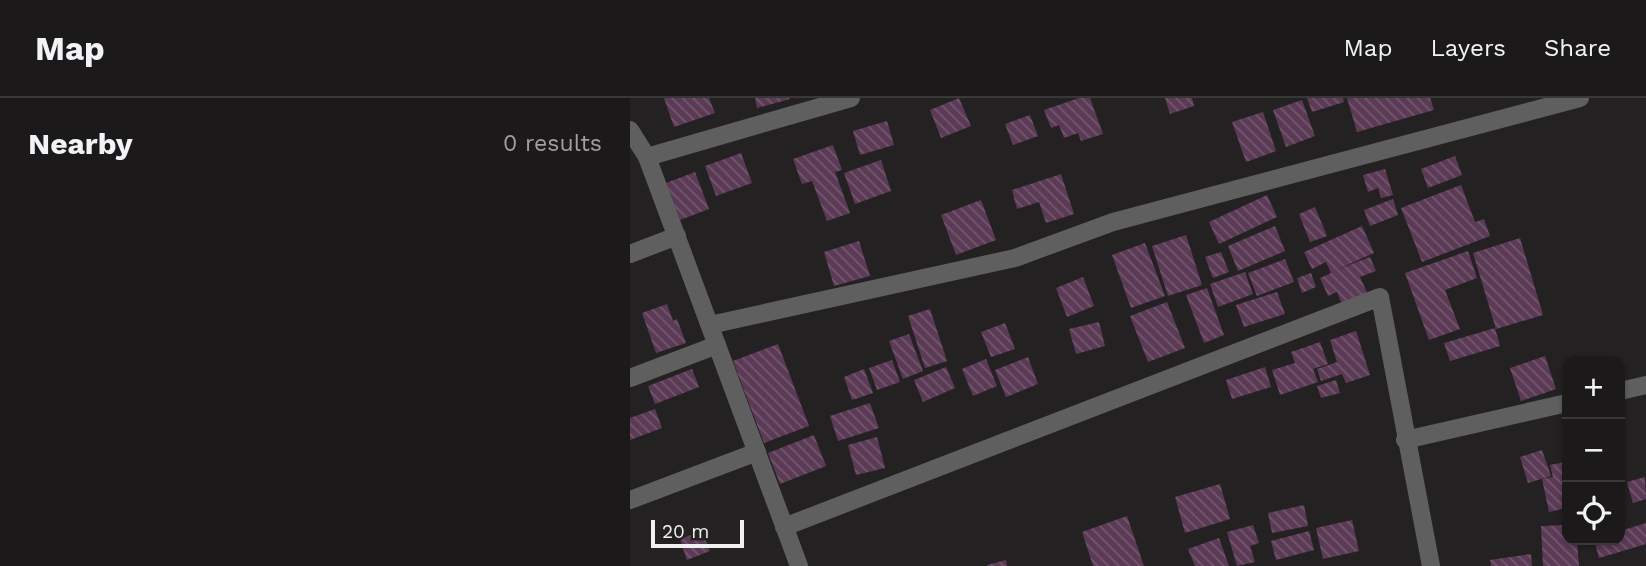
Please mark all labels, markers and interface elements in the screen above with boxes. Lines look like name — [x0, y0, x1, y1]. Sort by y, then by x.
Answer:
text: Map — [35, 29, 105, 68]
text: Map — [1344, 34, 1392, 62]
text: Layers — [1430, 34, 1506, 62]
text: Share — [1544, 34, 1611, 62]
text: Nearby — [28, 126, 133, 161]
text: 0 results — [503, 130, 602, 157]
map controls — [1562, 356, 1625, 545]
button: + — [1562, 356, 1625, 419]
button: − — [1562, 419, 1625, 482]
button: locate — [1562, 482, 1625, 545]
scale bar — [651, 517, 744, 549]
text: 20 m — [662, 520, 709, 543]

